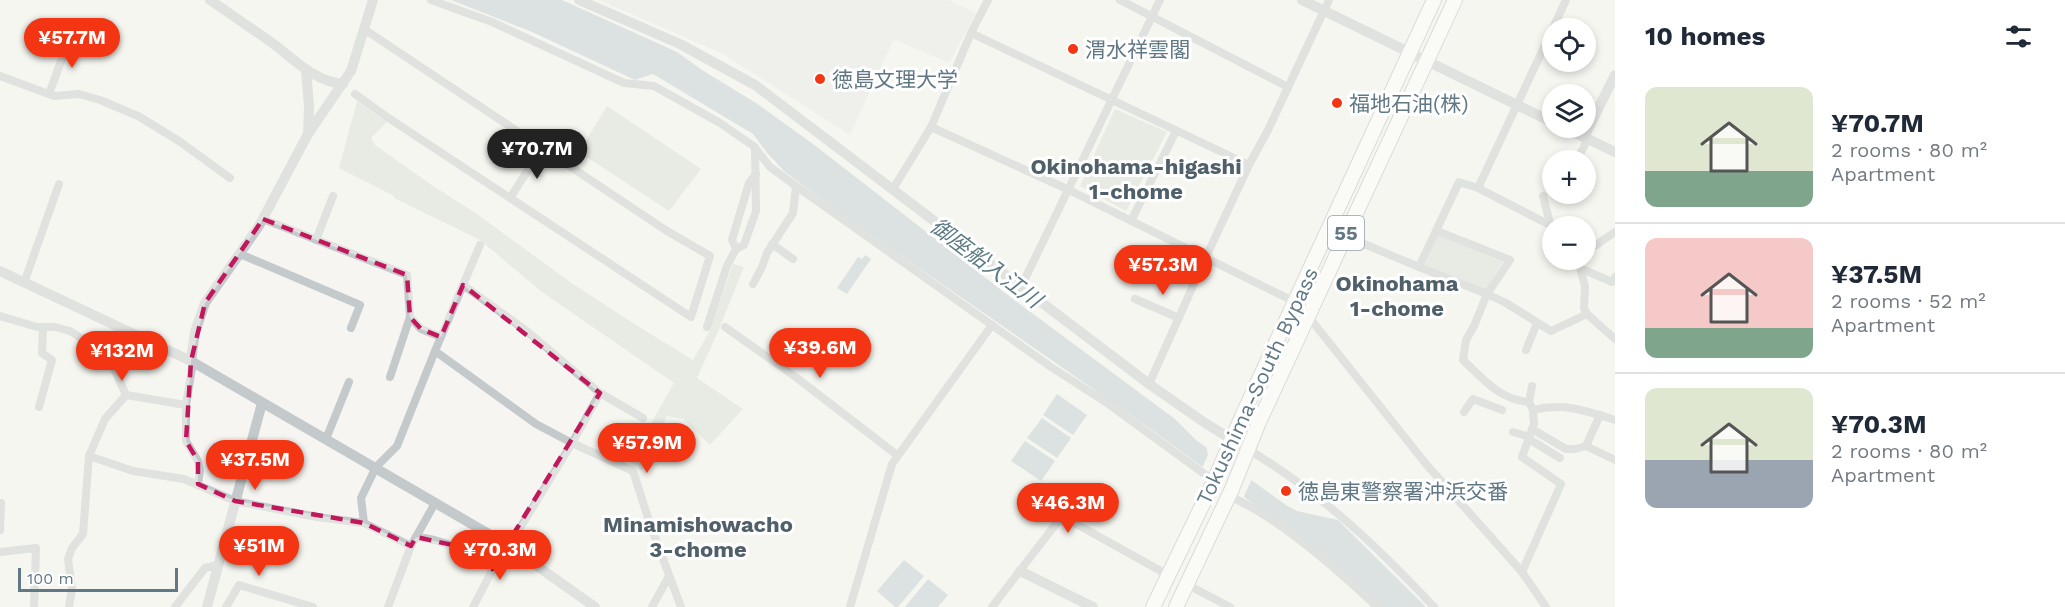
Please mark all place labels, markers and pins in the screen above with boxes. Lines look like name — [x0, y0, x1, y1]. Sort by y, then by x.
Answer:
pin: ¥57.7M — [23, 18, 121, 69]
place label: 渭水祥雲閣 — [1085, 37, 1190, 62]
marker: 渭水祥雲閣 — [1066, 42, 1080, 56]
place label: 徳島文理大学 — [832, 67, 958, 92]
marker: 徳島文理大学 — [813, 72, 827, 86]
place label: 福地石油(株) — [1349, 91, 1469, 116]
marker: 福地石油(株) — [1330, 96, 1344, 110]
pin: ¥70.7M — [488, 129, 586, 180]
pin: ¥57.3M — [1114, 245, 1212, 296]
pin: ¥39.6M — [771, 328, 869, 379]
pin: ¥132M — [80, 331, 164, 382]
pin: ¥57.9M — [598, 423, 696, 474]
pin: ¥37.5M — [206, 440, 304, 491]
place label: 徳島東警察署沖浜交番 — [1298, 479, 1508, 504]
pin: ¥46.3M — [1019, 483, 1117, 534]
marker: 徳島東警察署沖浜交番 — [1279, 484, 1293, 498]
pin: ¥51M — [223, 526, 295, 577]
pin: ¥70.3M — [451, 530, 549, 581]

